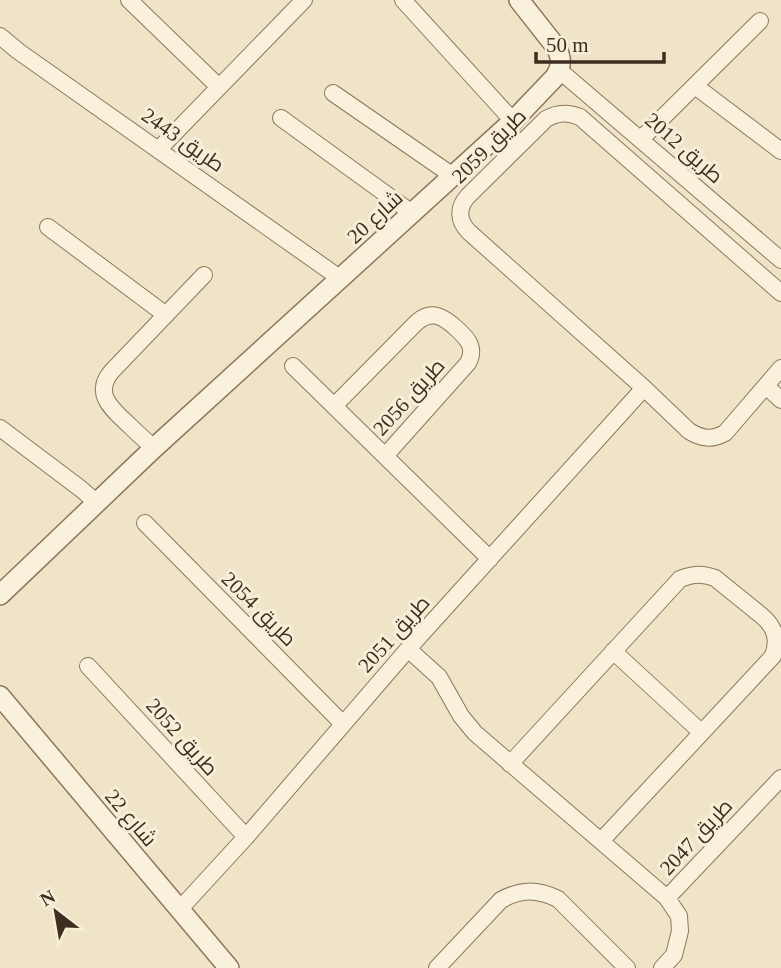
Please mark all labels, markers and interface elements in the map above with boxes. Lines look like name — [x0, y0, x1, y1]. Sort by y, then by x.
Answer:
scale bar — [536, 21, 664, 65]
text: 50 m — [546, 33, 589, 57]
street label: طريق 2443 — [137, 103, 229, 178]
street label: طريق 2059 — [447, 104, 532, 189]
street label: طريق 2012 — [640, 108, 728, 189]
street label: شارع 20 — [342, 185, 409, 250]
street label: طريق 2056 — [368, 354, 451, 441]
street label: طريق 2054 — [216, 567, 301, 652]
street label: طريق 2051 — [353, 591, 436, 678]
street label: طريق 2052 — [140, 694, 223, 781]
street label: شارع 22 — [99, 785, 162, 853]
street label: طريق 2047 — [655, 794, 738, 881]
north arrow — [21, 877, 91, 947]
text: N — [36, 885, 59, 910]

